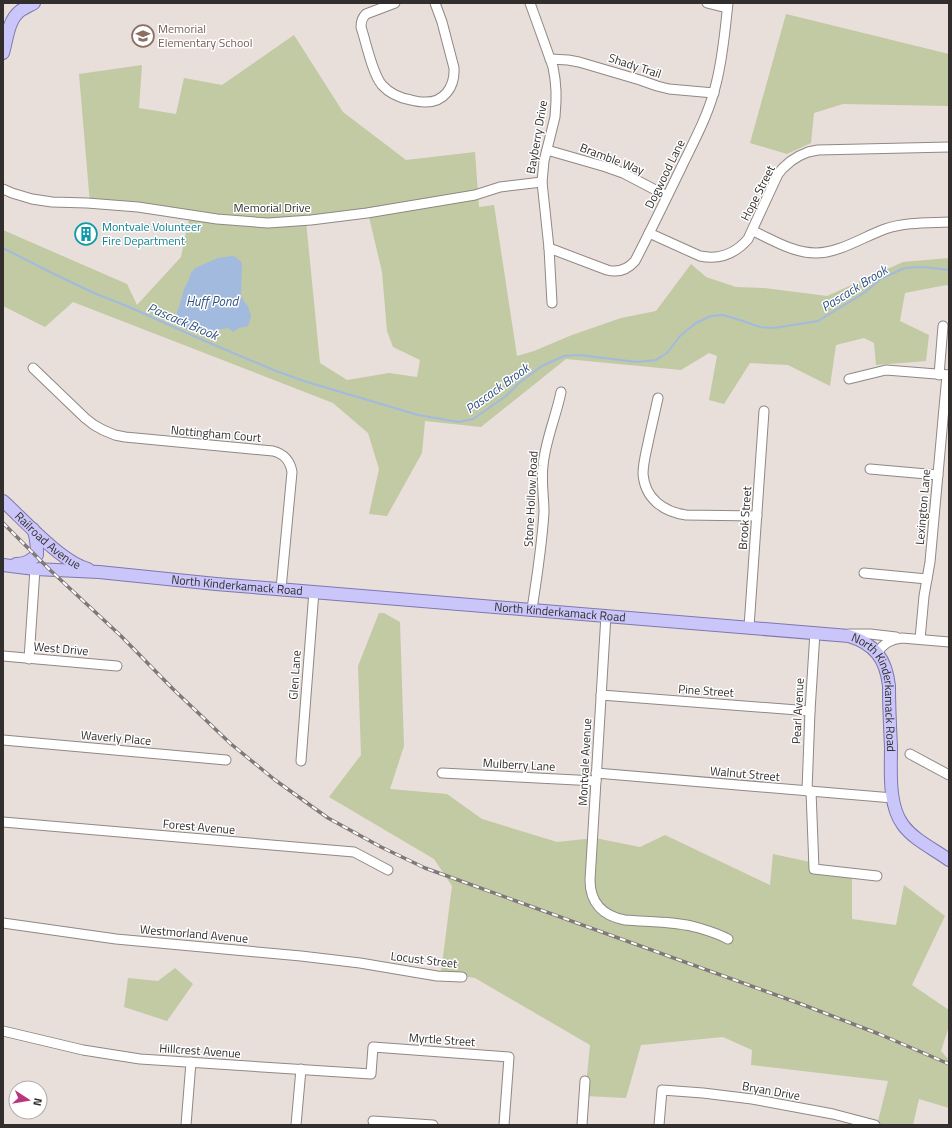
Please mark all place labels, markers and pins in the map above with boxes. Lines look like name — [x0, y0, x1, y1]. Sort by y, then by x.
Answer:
place label: Memorial Elementary School — [158, 19, 252, 52]
school or university icon: Memorial Elementary School — [130, 23, 156, 49]
place label: Montvale Volunteer Fire Department — [102, 217, 201, 250]
building icon: Montvale Volunteer Fire Department — [73, 221, 99, 247]

